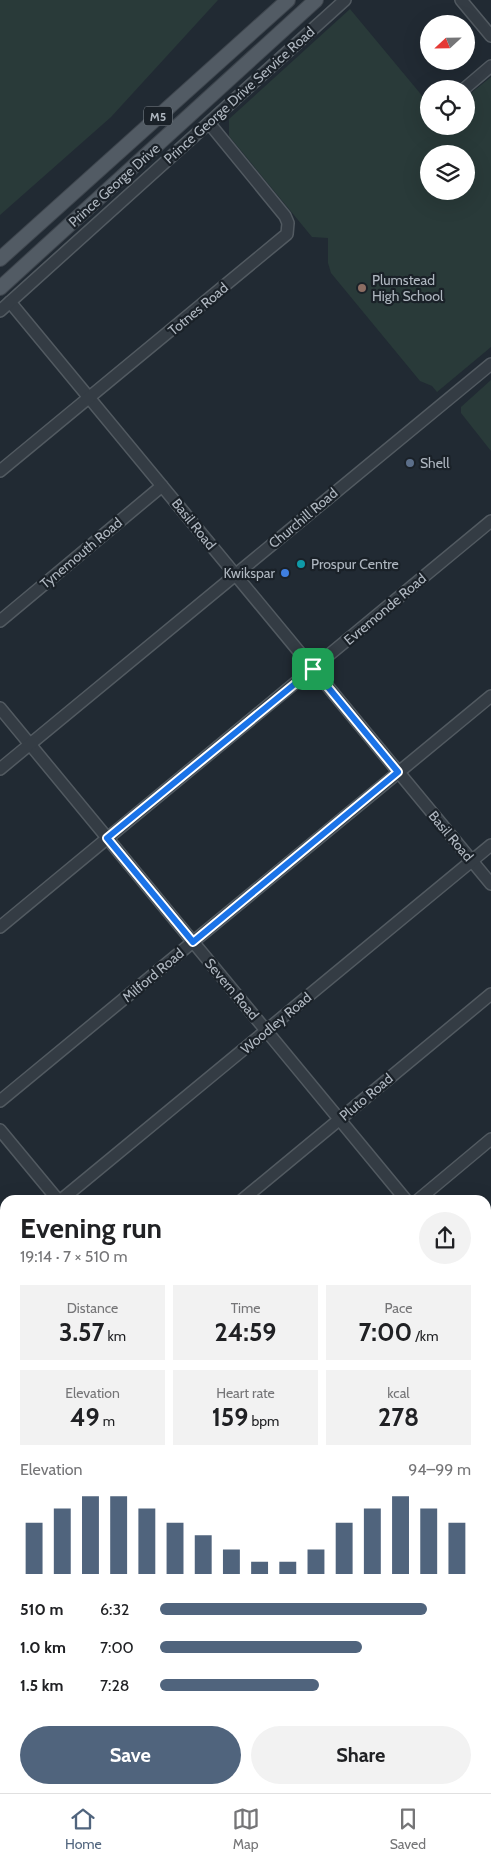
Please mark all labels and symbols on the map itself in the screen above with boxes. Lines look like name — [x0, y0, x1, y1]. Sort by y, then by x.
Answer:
north arrow — [420, 15, 475, 70]
street label: Prince George Drive Service Road — [160, 23, 318, 167]
road number: M5 — [144, 106, 172, 125]
street label: Prince George Drive — [65, 139, 163, 231]
place label: Plumstead High School — [372, 271, 444, 305]
street label: Totnes Road — [164, 279, 232, 339]
marker: Plumstead High School — [356, 282, 368, 294]
place label: Shell — [420, 454, 450, 472]
marker: Shell — [404, 457, 416, 469]
street label: Churchill Road — [265, 484, 341, 552]
street label: Basil Road — [168, 495, 220, 553]
street label: Tynemouth Road — [36, 513, 126, 593]
place label: Prospur Centre — [311, 555, 399, 573]
marker: Prospur Centre — [295, 558, 307, 570]
place label: Kwikspar — [224, 564, 276, 582]
marker: Kwikspar — [279, 567, 291, 579]
street label: Evremonde Road — [340, 569, 430, 649]
pin — [292, 648, 334, 690]
street label: Basil Road — [425, 807, 477, 865]
street label: Milford Road — [118, 944, 188, 1006]
street label: Severn Road — [201, 954, 263, 1024]
street label: Woodley Road — [237, 988, 315, 1058]
street label: Pluto Road — [336, 1069, 396, 1125]

